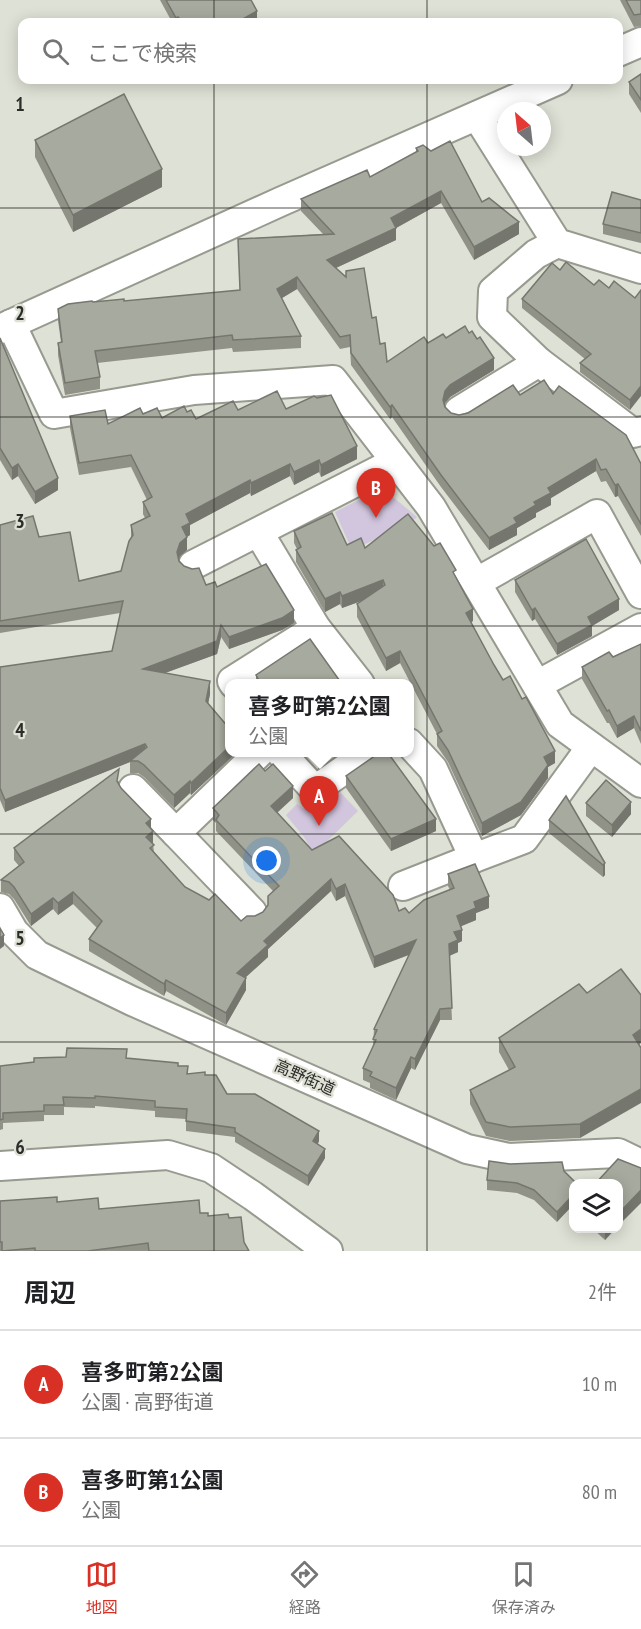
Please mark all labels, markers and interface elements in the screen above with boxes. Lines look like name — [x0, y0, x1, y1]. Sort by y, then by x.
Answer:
search box — [18, 18, 623, 84]
icon: search — [39, 35, 72, 68]
text: ここで検索 — [87, 39, 197, 67]
text: 1 — [15, 91, 25, 117]
north arrow — [497, 102, 551, 156]
text: 2 — [15, 300, 25, 326]
pin: B — [356, 468, 395, 518]
text: 3 — [15, 508, 25, 534]
popup — [225, 679, 414, 757]
text: 喜多町第2公園 — [248, 692, 391, 720]
text: 4 — [15, 717, 25, 743]
text: 公園 — [248, 723, 288, 749]
pin: A — [300, 776, 338, 826]
your location — [252, 846, 281, 875]
text: 5 — [15, 925, 25, 951]
street label: 高野街道 — [272, 1055, 338, 1099]
text: 6 — [15, 1134, 25, 1160]
map controls — [569, 1179, 623, 1233]
button: layers — [569, 1179, 623, 1233]
text: 周辺 — [24, 1276, 76, 1309]
text: 2件 — [588, 1279, 617, 1305]
text: 喜多町第2公園 — [81, 1358, 224, 1386]
text: A — [38, 1371, 49, 1397]
text: 10 m — [582, 1371, 617, 1397]
text: 公園 · 高野街道 — [81, 1389, 214, 1415]
text: 喜多町第1公園 — [81, 1466, 224, 1494]
text: B — [39, 1479, 48, 1505]
text: 80 m — [582, 1479, 617, 1505]
text: 公園 — [81, 1497, 121, 1523]
tab: 地図 — [85, 1558, 118, 1618]
tab: 経路 — [288, 1558, 321, 1618]
tab: 保存済み — [492, 1558, 556, 1618]

